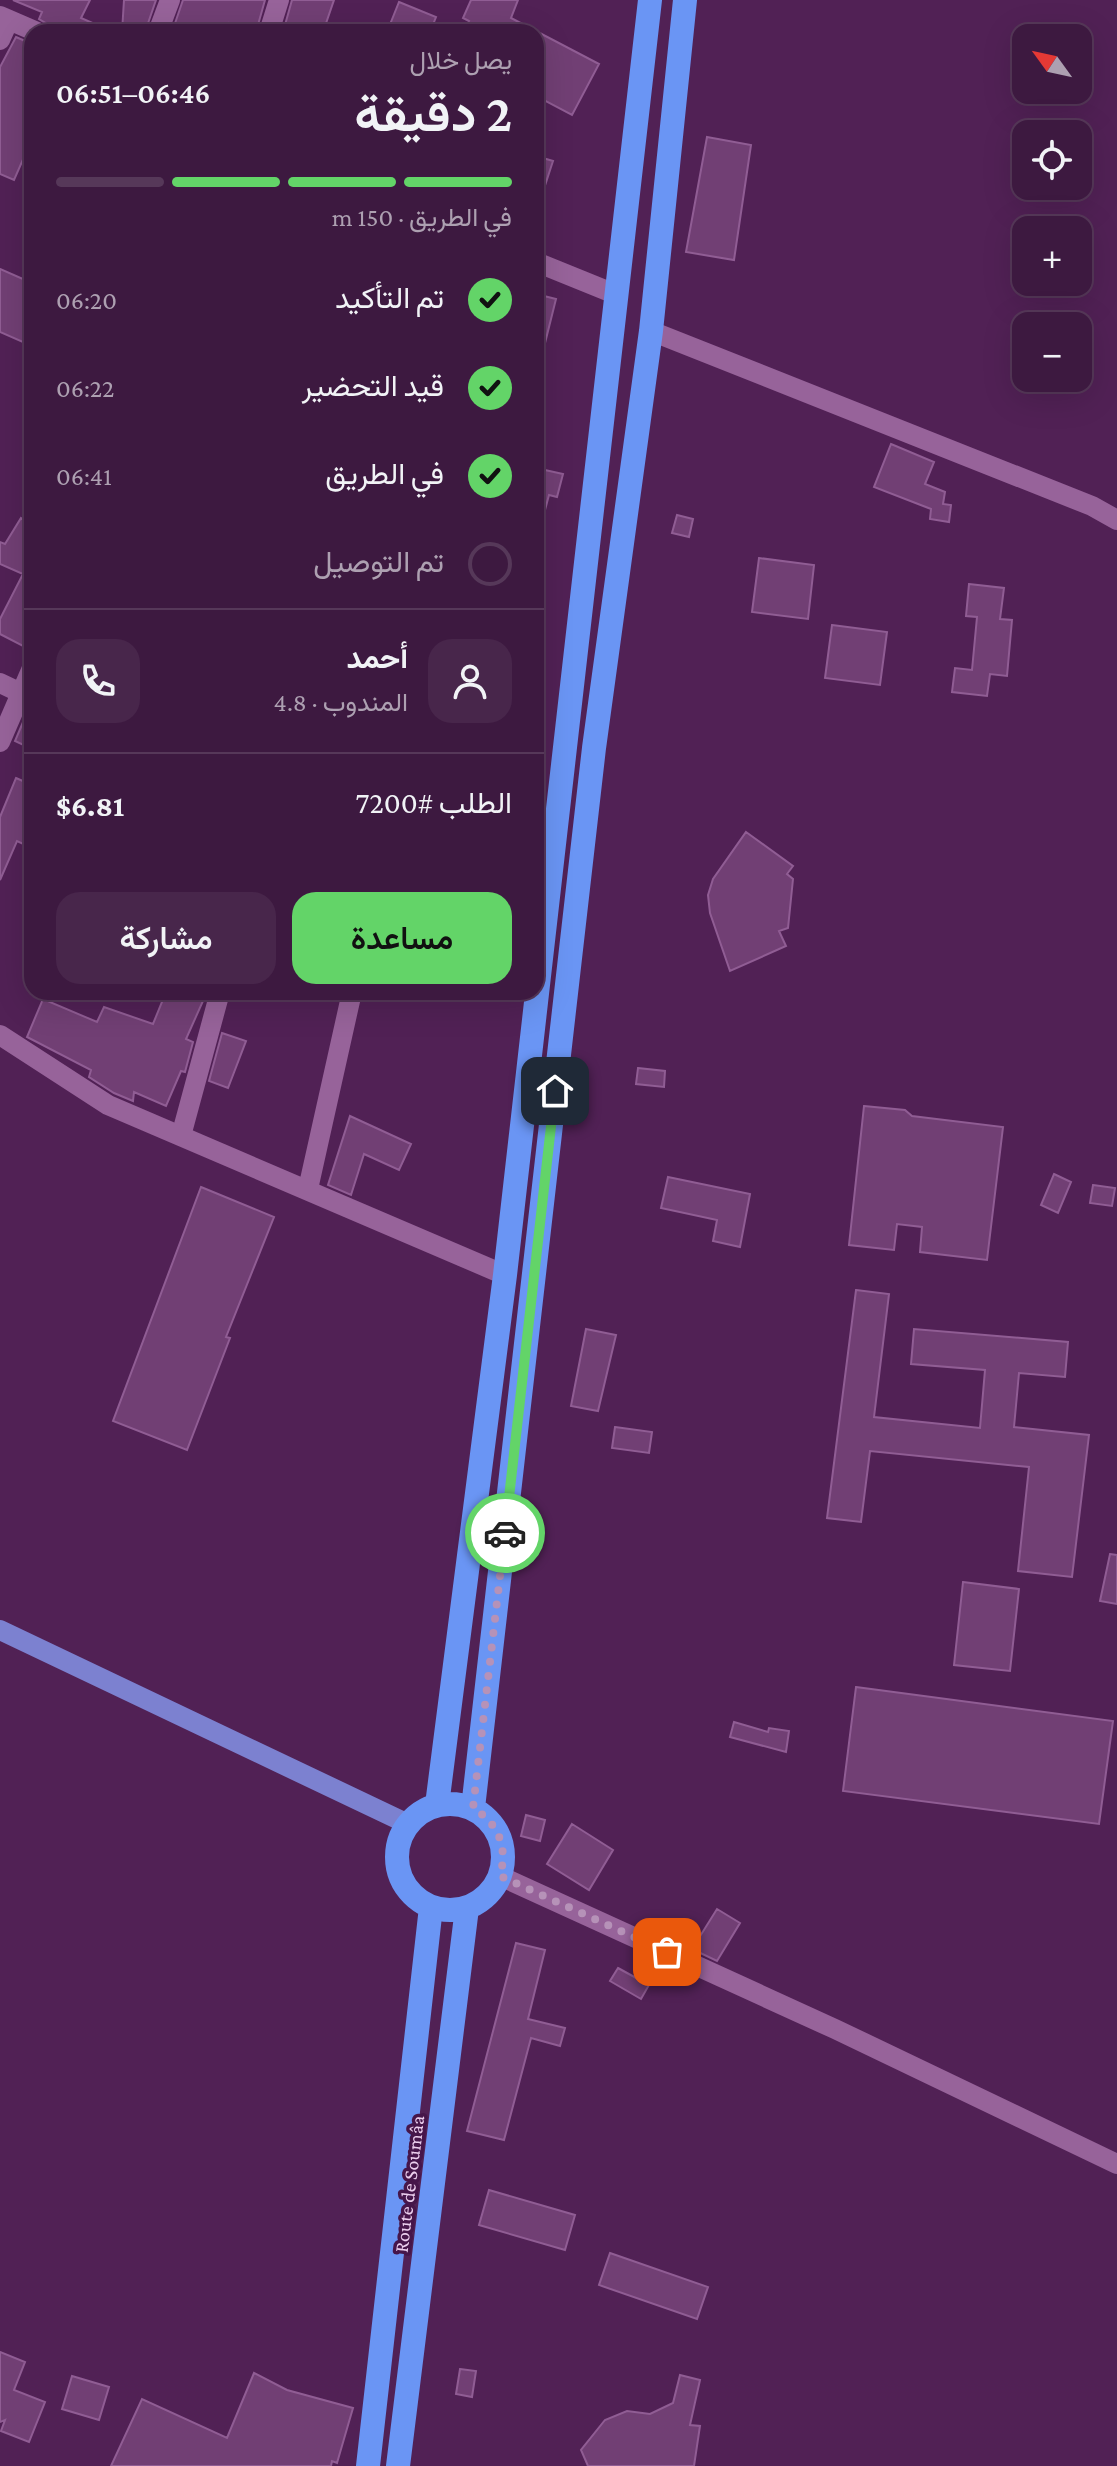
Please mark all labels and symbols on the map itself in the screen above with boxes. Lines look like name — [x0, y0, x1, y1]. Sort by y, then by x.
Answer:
north arrow — [1012, 24, 1092, 104]
pin — [521, 1057, 589, 1125]
courier — [465, 1493, 545, 1573]
pin — [633, 1918, 701, 1986]
street label: Route de Soumâa — [390, 2114, 428, 2254]

